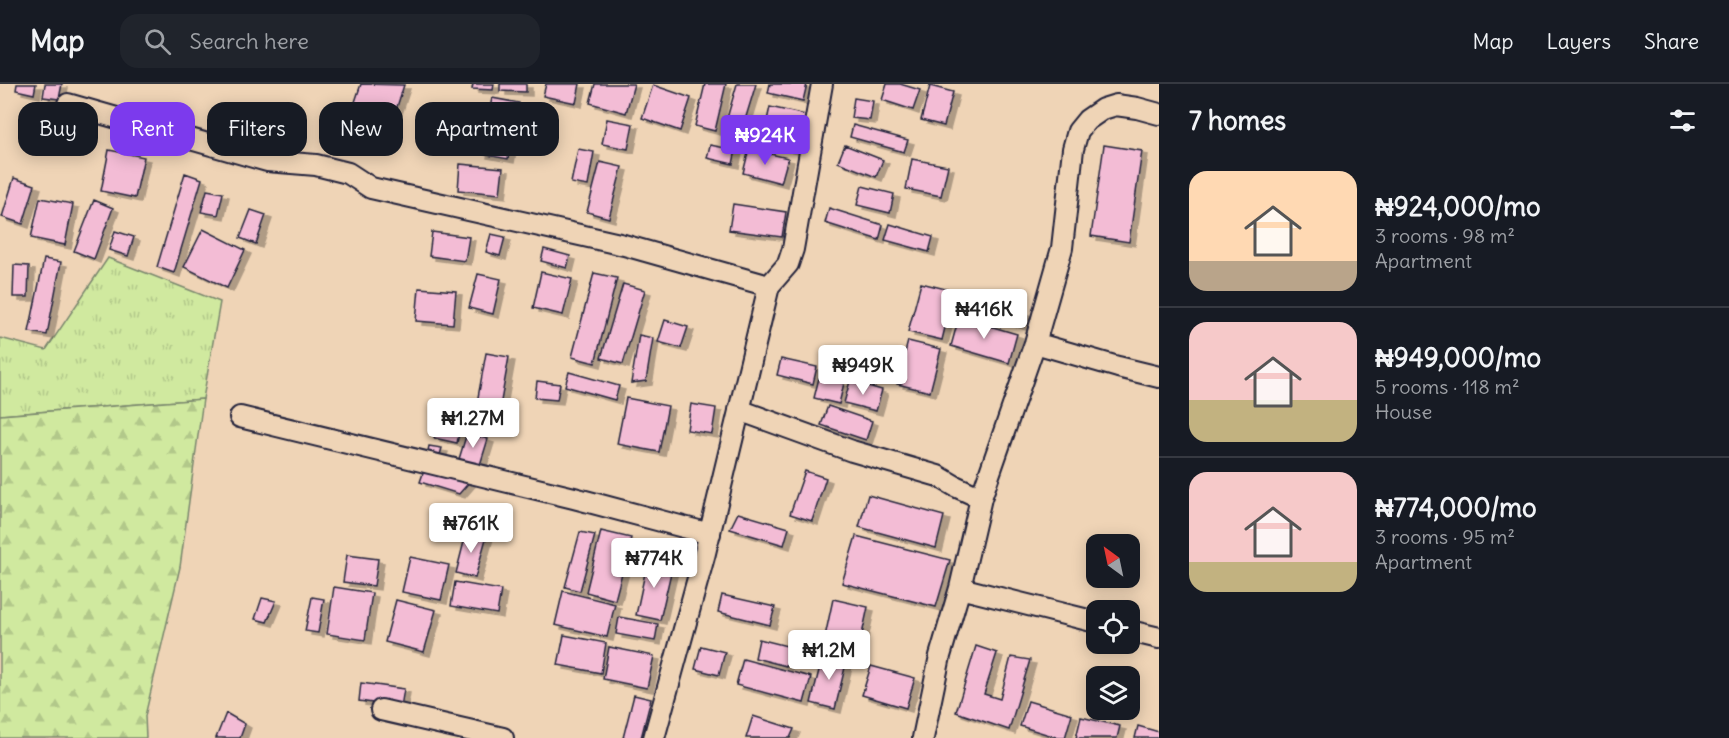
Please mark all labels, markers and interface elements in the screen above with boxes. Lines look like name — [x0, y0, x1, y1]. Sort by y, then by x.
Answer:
search box — [120, 14, 540, 68]
text: Map — [30, 23, 84, 59]
icon: search — [141, 25, 174, 58]
text: Search here — [189, 27, 309, 55]
text: Map — [1473, 28, 1513, 55]
text: Layers — [1546, 28, 1611, 55]
text: Share — [1644, 28, 1699, 55]
chip: Buy — [18, 102, 98, 156]
chip: Rent — [110, 102, 195, 156]
chip: Filters — [207, 102, 307, 156]
chip: New — [319, 102, 403, 156]
chip: Apartment — [415, 102, 559, 156]
text: 7 homes — [1189, 104, 1286, 137]
icon: filters — [1666, 104, 1699, 137]
pin: ₦924K — [723, 115, 807, 166]
text: ₦924K — [735, 122, 795, 147]
text: ₦924,000/mo — [1375, 190, 1541, 223]
icon: home — [1237, 195, 1309, 267]
text: 3 rooms · 98 m² — [1375, 223, 1515, 248]
text: Apartment — [1375, 248, 1472, 273]
pin: ₦416K — [942, 289, 1026, 340]
text: ₦416K — [955, 296, 1013, 321]
text: ₦949,000/mo — [1375, 341, 1541, 374]
pin: ₦949K — [821, 345, 905, 396]
icon: home — [1237, 346, 1309, 418]
text: ₦949K — [832, 352, 894, 377]
text: 5 rooms · 118 m² — [1375, 374, 1520, 399]
pin: ₦1.27M — [424, 398, 522, 449]
text: House — [1375, 399, 1432, 424]
text: ₦1.27M — [441, 405, 505, 430]
text: ₦774,000/mo — [1375, 491, 1537, 524]
icon: home — [1237, 496, 1309, 568]
pin: ₦761K — [429, 503, 513, 554]
text: ₦761K — [443, 510, 499, 535]
text: 3 rooms · 95 m² — [1375, 524, 1515, 549]
north arrow — [1086, 534, 1140, 588]
map controls — [1086, 534, 1140, 720]
pin: ₦774K — [612, 538, 696, 589]
text: ₦774K — [625, 545, 683, 570]
text: Apartment — [1375, 549, 1472, 574]
button: locate — [1086, 600, 1140, 654]
pin: ₦1.2M — [787, 630, 871, 681]
text: ₦1.2M — [802, 637, 856, 662]
button: layers — [1086, 666, 1140, 720]

